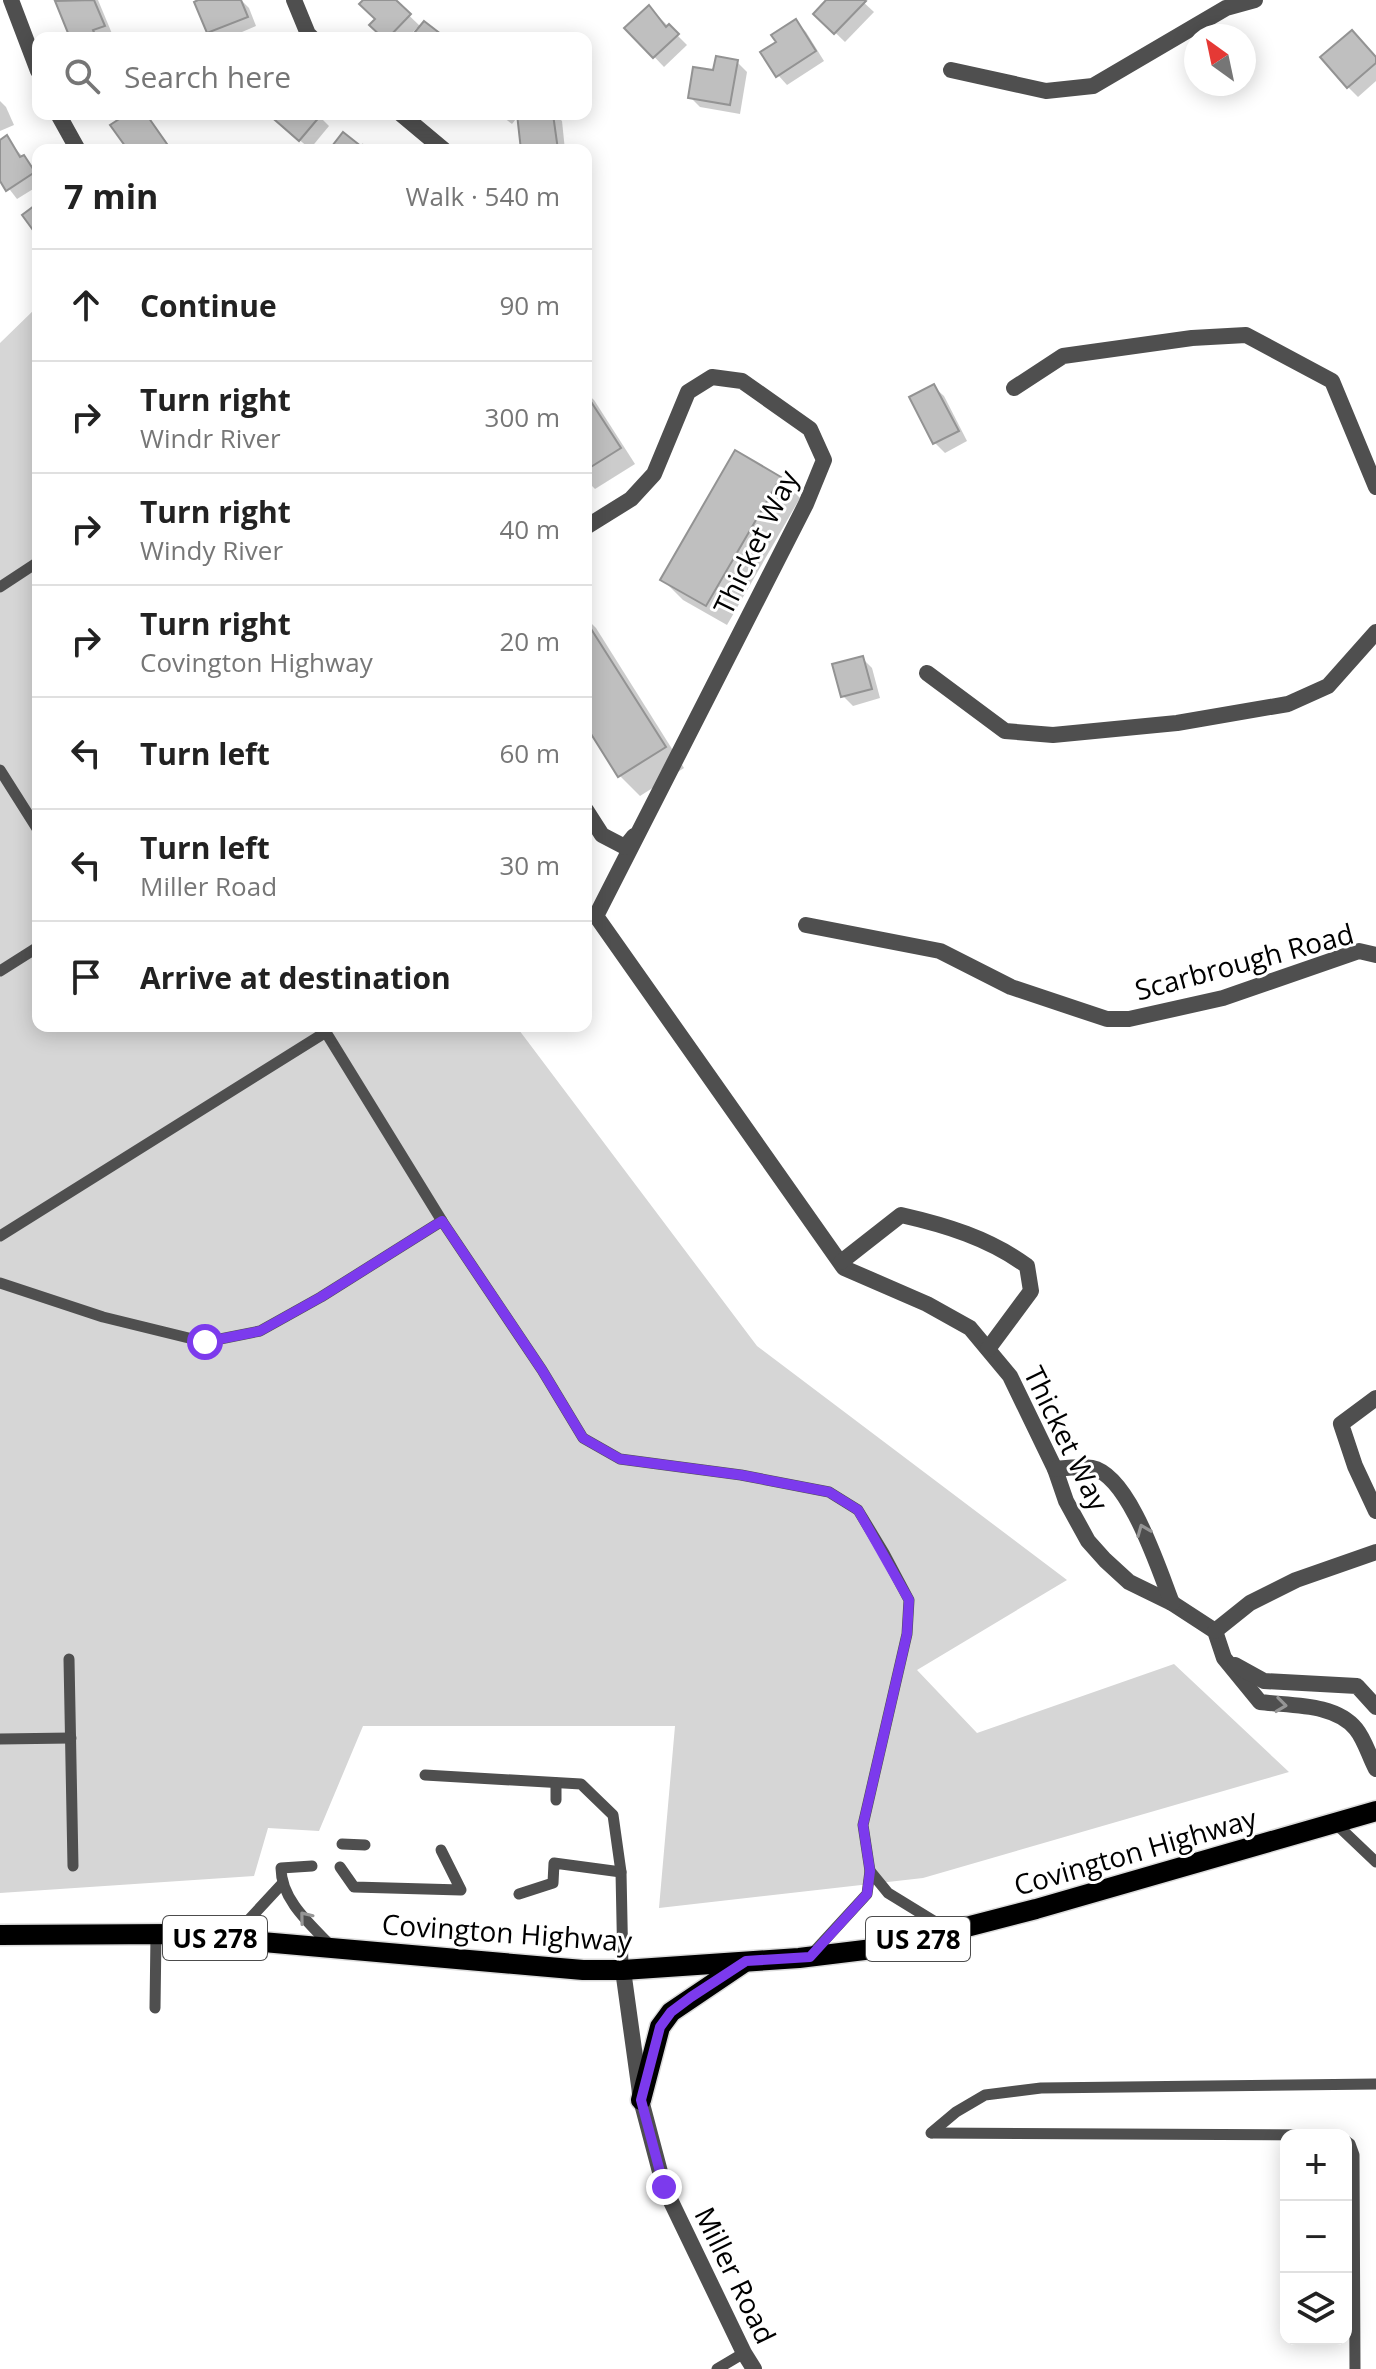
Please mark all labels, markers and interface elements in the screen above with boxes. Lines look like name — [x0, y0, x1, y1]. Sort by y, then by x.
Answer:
north arrow — [1184, 24, 1256, 96]
search box — [32, 32, 592, 120]
icon: search — [60, 54, 104, 98]
text: Search here — [124, 56, 291, 97]
text: 7 min — [64, 173, 158, 219]
text: Walk · 540 m — [406, 178, 560, 214]
icon: ahead — [64, 283, 108, 327]
text: Continue — [140, 285, 277, 326]
text: 90 m — [499, 287, 560, 323]
text: Turn right — [140, 379, 291, 420]
icon: right — [64, 395, 108, 439]
text: 300 m — [485, 399, 560, 435]
text: Windr River — [140, 420, 281, 456]
street label: Thicket Way — [704, 463, 807, 621]
text: Turn right — [140, 491, 291, 532]
icon: right — [64, 507, 108, 551]
text: 40 m — [499, 511, 560, 547]
text: Windy River — [140, 532, 283, 568]
text: Turn right — [140, 603, 291, 644]
icon: right — [64, 619, 108, 663]
text: 20 m — [499, 623, 560, 659]
text: Covington Highway — [140, 644, 373, 680]
icon: left — [64, 731, 108, 775]
text: Turn left — [140, 733, 270, 774]
text: 60 m — [499, 735, 560, 771]
text: Turn left — [140, 827, 270, 868]
icon: left — [64, 843, 108, 887]
text: 30 m — [499, 847, 560, 883]
text: Miller Road — [140, 868, 277, 904]
street label: Scarbrough Road — [1130, 914, 1358, 1008]
icon: arrive — [64, 955, 108, 999]
text: Arrive at destination — [140, 957, 451, 998]
route start — [187, 1324, 223, 1360]
street label: Thicket Way — [1016, 1359, 1119, 1517]
one-way arrow — [1136, 1524, 1153, 1538]
one-way arrow — [1274, 1696, 1288, 1713]
street label: Covington Highway — [1009, 1798, 1262, 1904]
street label: Covington Highway — [381, 1904, 634, 1960]
one-way arrow — [300, 1912, 315, 1927]
road number: US 278 — [163, 1916, 267, 1960]
road number: US 278 — [866, 1917, 970, 1961]
map controls — [1280, 2129, 1352, 2345]
button: + — [1280, 2129, 1352, 2201]
route end — [646, 2169, 682, 2205]
street label: Miller Road — [687, 2200, 785, 2350]
button: − — [1280, 2201, 1352, 2273]
button: layers — [1280, 2273, 1352, 2345]

